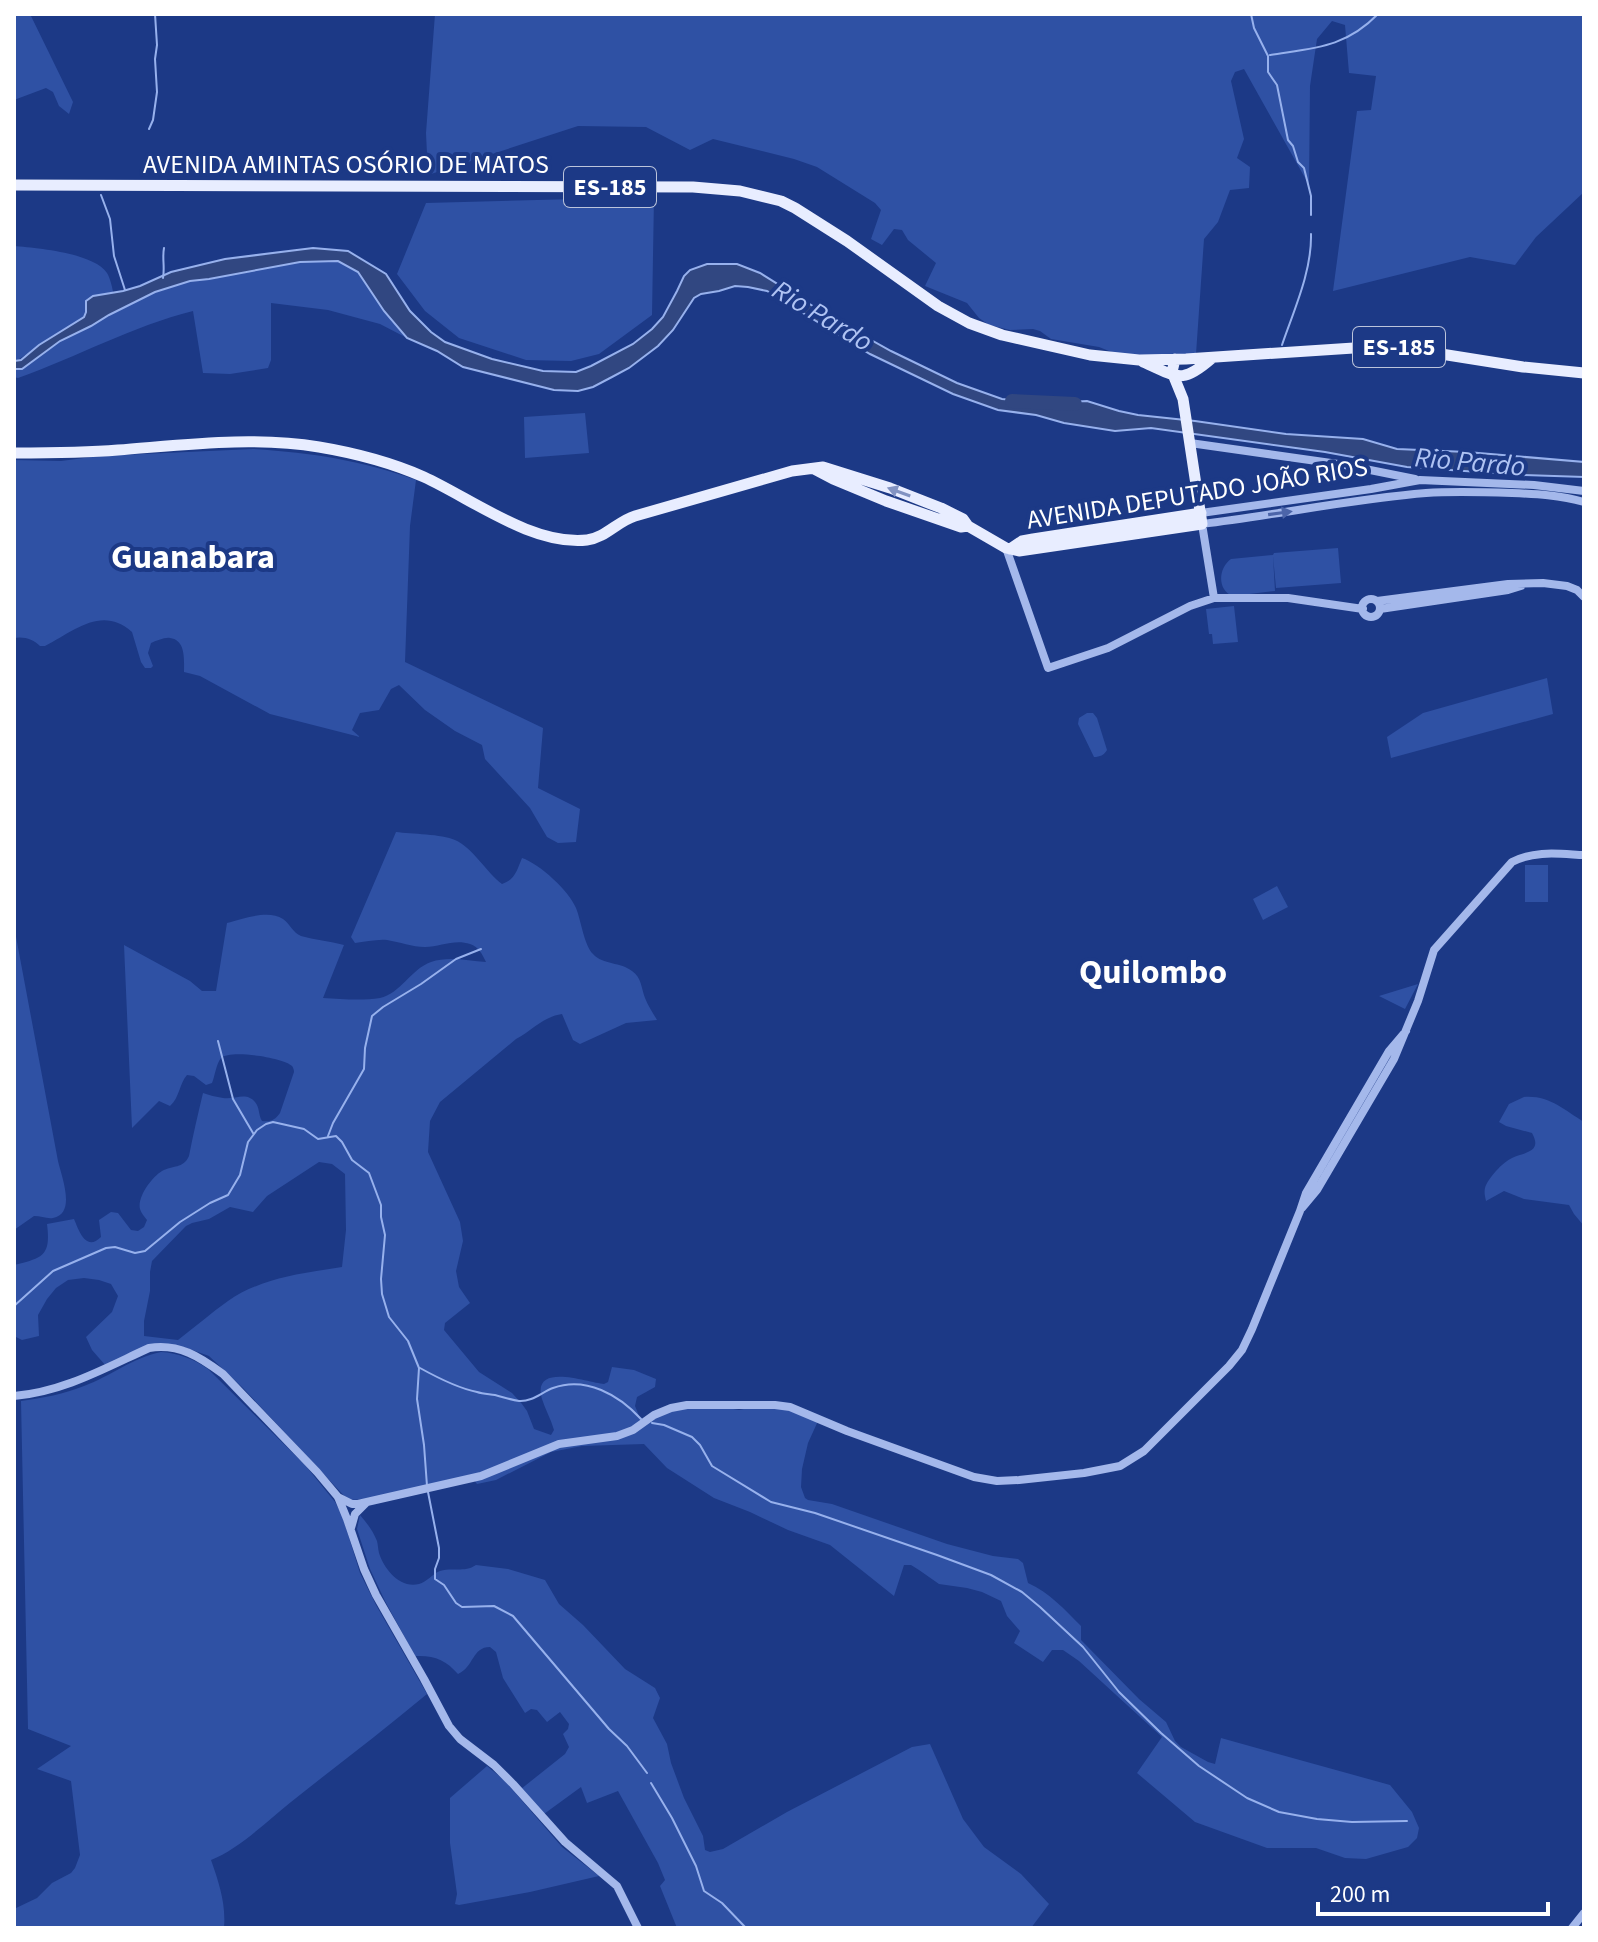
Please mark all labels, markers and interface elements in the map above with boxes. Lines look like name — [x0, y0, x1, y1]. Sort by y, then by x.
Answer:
street label: AVENIDA AMINTAS OSÓRIO DE MATOS — [143, 146, 549, 183]
road number: ES-185 — [564, 167, 656, 207]
water label: Rio Pardo — [765, 270, 880, 362]
road number: ES-185 — [1353, 327, 1445, 367]
water label: Rio Pardo — [1413, 437, 1527, 487]
street label: AVENIDA DEPUTADO JOÃO RIOS — [1024, 448, 1370, 539]
one-way arrow — [887, 485, 911, 498]
one-way arrow — [1267, 506, 1292, 519]
district label: Guanabara — [111, 533, 275, 582]
district label: Quilombo — [1079, 948, 1227, 997]
scale bar — [1318, 1866, 1548, 1916]
text: 200 m — [1330, 1877, 1390, 1912]

